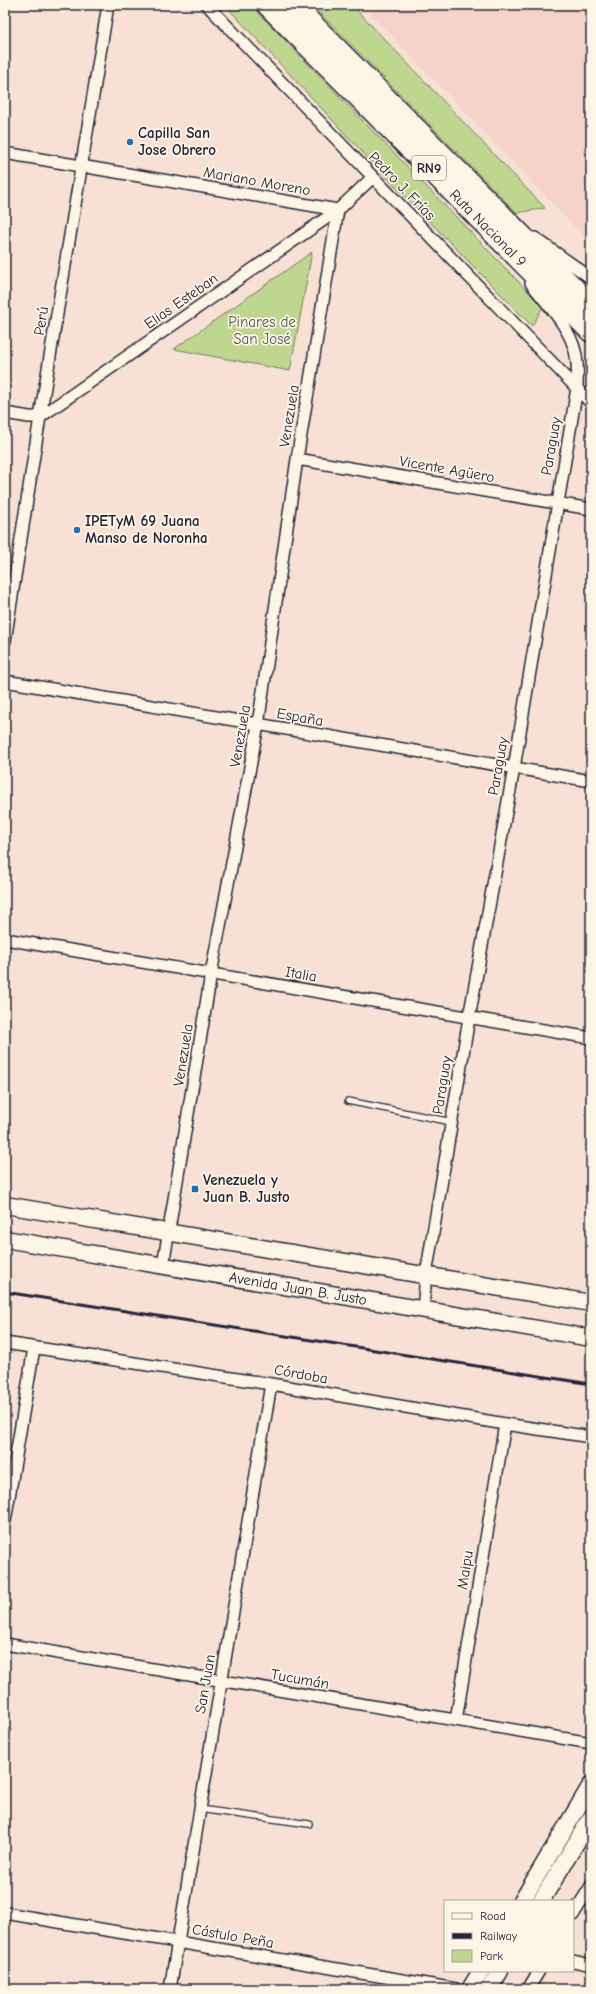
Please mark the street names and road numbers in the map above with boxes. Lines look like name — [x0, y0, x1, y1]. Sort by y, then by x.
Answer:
street label: Pedro J. Frías — [365, 148, 439, 224]
road number: RN9 — [412, 156, 446, 180]
street label: Mariano Moreno — [202, 163, 312, 199]
street label: Ruta Nacional 9 — [446, 186, 530, 271]
street label: Elias Esteban — [141, 269, 221, 333]
street label: Perú — [30, 305, 52, 337]
street label: Venezuela — [275, 383, 303, 449]
street label: Paraguay — [537, 415, 565, 477]
street label: Vicente Agüero — [398, 452, 496, 486]
street label: Venezuela — [226, 703, 254, 769]
street label: España — [275, 704, 325, 730]
street label: Paraguay — [484, 735, 512, 797]
street label: Italia — [284, 962, 318, 986]
street label: Venezuela — [169, 1022, 197, 1088]
street label: Paraguay — [428, 1054, 456, 1116]
street label: Avenida Juan B. Justo — [228, 1268, 368, 1309]
street label: Córdoba — [273, 1360, 329, 1388]
street label: Maipu — [453, 1549, 477, 1591]
street label: San Juan — [191, 1653, 219, 1715]
street label: Tucumán — [269, 1665, 331, 1693]
street label: Cástulo Peña — [191, 1920, 275, 1952]

